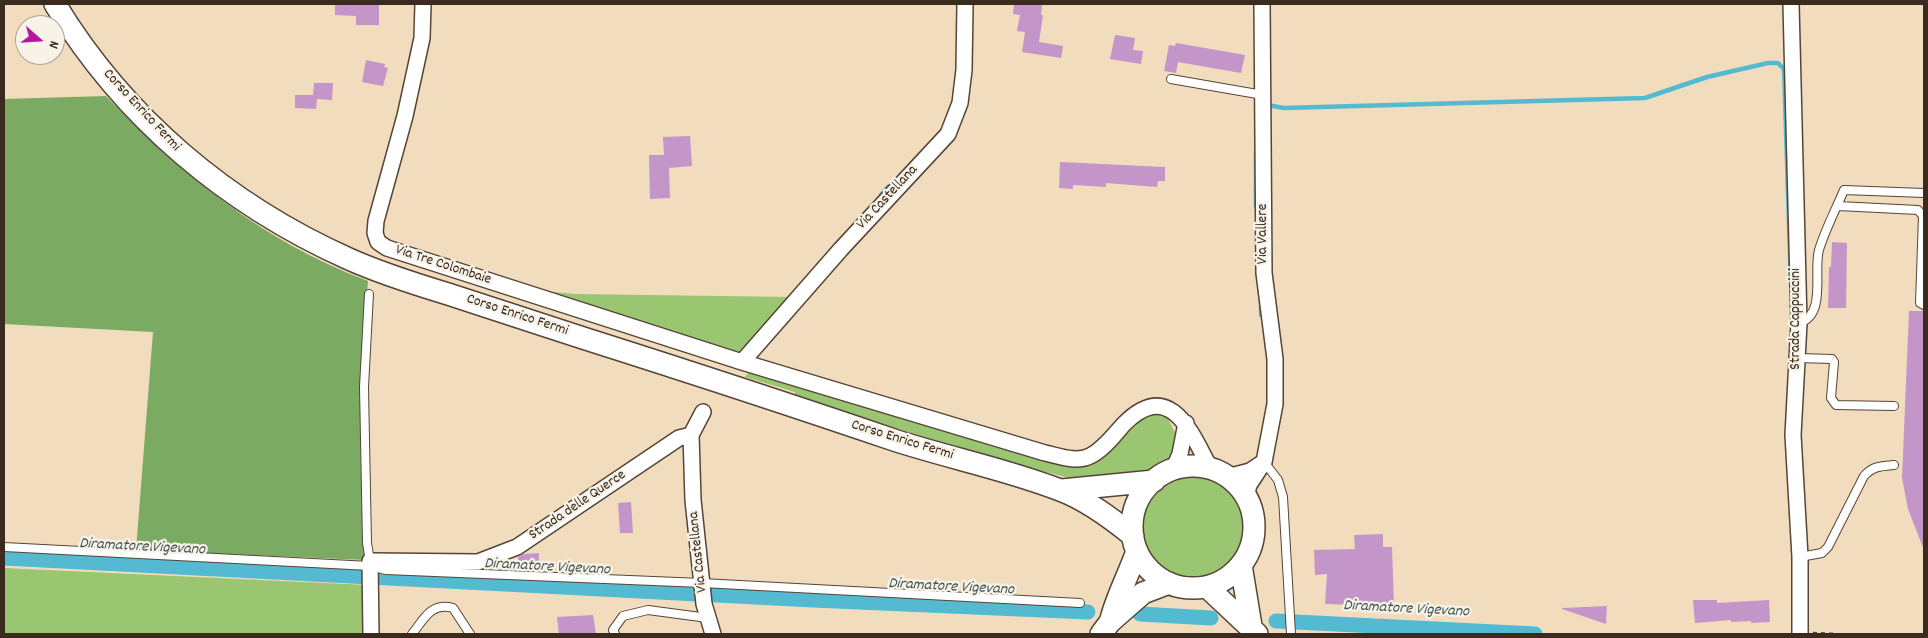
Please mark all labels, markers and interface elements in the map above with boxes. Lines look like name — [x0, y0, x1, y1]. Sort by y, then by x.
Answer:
north arrow — [15, 15, 65, 65]
text: N — [43, 38, 64, 51]
street label: Corso Enrico Fermi — [98, 66, 184, 156]
street label: Via Castellana — [854, 162, 922, 234]
street label: Via Vallere — [1255, 204, 1273, 264]
street label: Via Tre Colombaie — [393, 242, 493, 290]
street label: Strada Cappuccini — [1788, 268, 1806, 370]
street label: Corso Enrico Fermi — [464, 291, 570, 341]
street label: Corso Enrico Fermi — [849, 417, 955, 465]
street label: Strada delle Querce — [526, 467, 630, 545]
street label: Via Castellana — [686, 511, 712, 593]
water label: Diramatore Vigevano — [79, 535, 205, 561]
water label: Diramatore Vigevano — [484, 555, 610, 581]
water label: Diramatore Vigevano — [888, 575, 1014, 601]
water label: Diramatore Vigevano — [1343, 597, 1469, 623]

